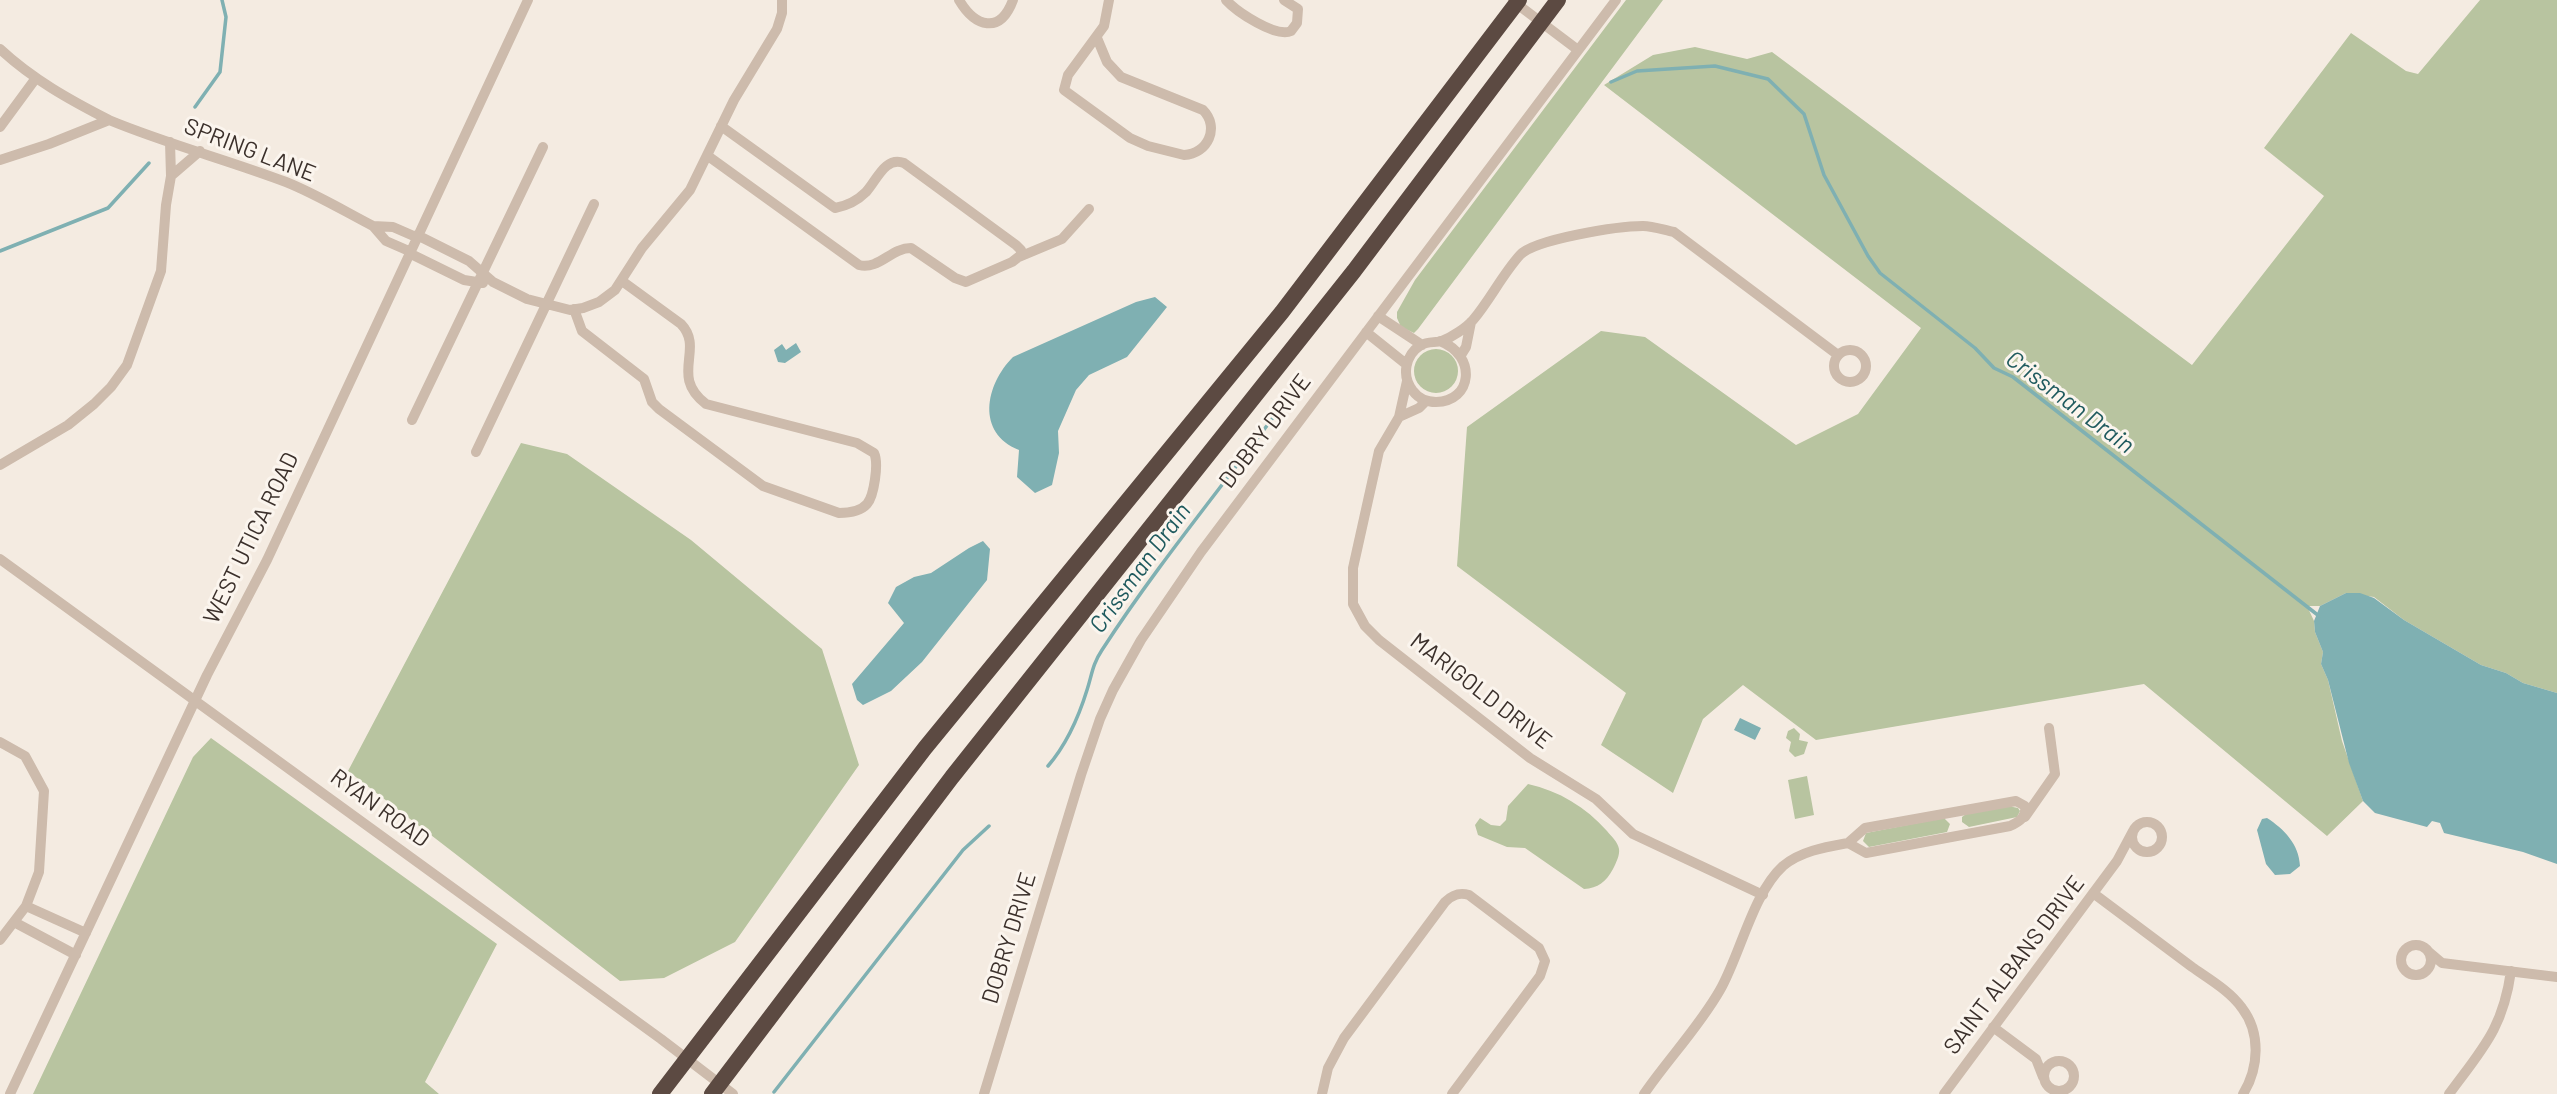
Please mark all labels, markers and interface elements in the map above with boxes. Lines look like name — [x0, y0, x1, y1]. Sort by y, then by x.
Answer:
street label: SPRING LANE — [180, 112, 320, 188]
water label: Crissman Drain — [2000, 344, 2140, 460]
street label: DOBRY DRIVE — [1213, 368, 1317, 494]
street label: WEST UTICA ROAD — [198, 448, 304, 628]
water label: Crissman Drain — [1083, 497, 1197, 639]
street label: MARIGOLD DRIVE — [1405, 627, 1557, 755]
street label: RYAN ROAD — [325, 763, 435, 853]
street label: DOBRY DRIVE — [976, 869, 1042, 1007]
street label: SAINT ALBANS DRIVE — [1938, 870, 2090, 1060]

